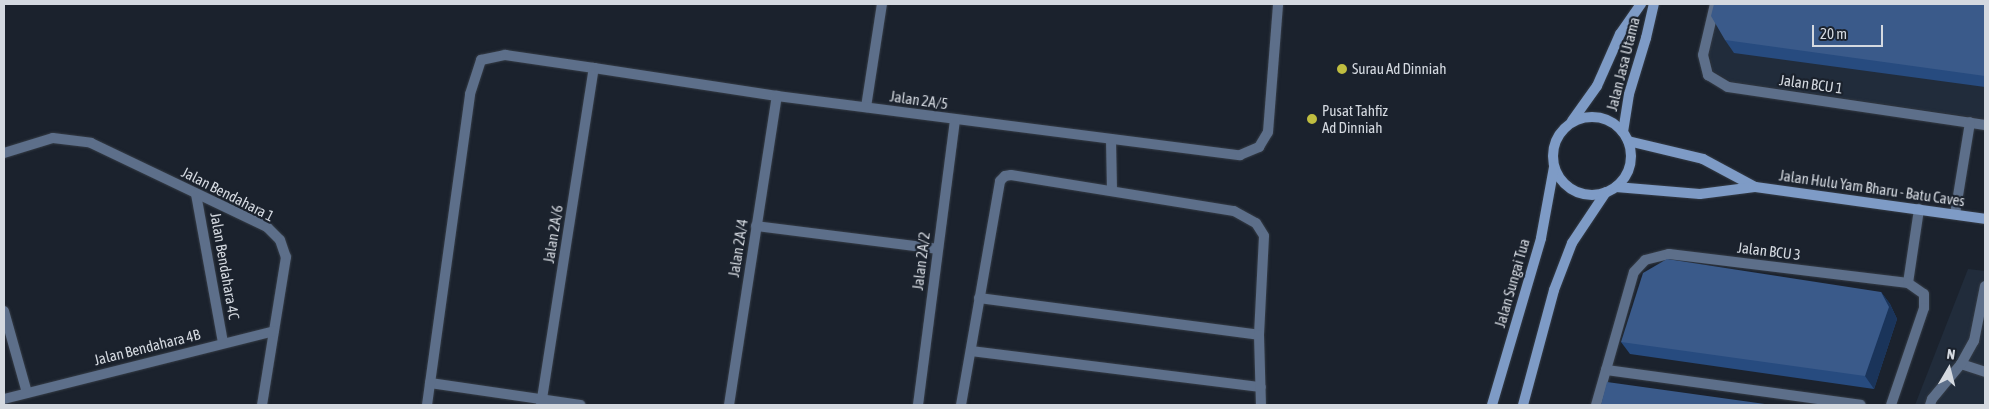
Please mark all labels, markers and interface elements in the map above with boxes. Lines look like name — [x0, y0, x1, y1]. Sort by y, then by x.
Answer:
street label: Jalan Jasa Utama — [1603, 15, 1643, 113]
scale bar — [1814, 15, 1885, 47]
text: 20 m — [1820, 25, 1847, 42]
place label: Surau Ad Dinniah — [1352, 60, 1447, 78]
marker: Surau Ad Dinniah — [1336, 63, 1348, 75]
street label: Jalan BCU 1 — [1778, 71, 1844, 97]
street label: Jalan 2A/5 — [889, 87, 949, 113]
place label: Pusat Tahfiz Ad Dinniah — [1322, 101, 1388, 136]
marker: Pusat Tahfiz Ad Dinniah — [1306, 113, 1318, 125]
street label: Jalan Bendahara 1 — [179, 163, 277, 225]
street label: Jalan Hulu Yam Bharu - Batu Caves — [1778, 166, 1966, 210]
street label: Jalan 2A/6 — [540, 204, 566, 264]
street label: Jalan Bendahara 4C — [207, 211, 243, 321]
street label: Jalan 2A/4 — [725, 218, 751, 278]
street label: Jalan 2A/2 — [908, 231, 934, 291]
street label: Jalan Sungai Tua — [1491, 237, 1533, 329]
street label: Jalan BCU 3 — [1736, 238, 1802, 264]
street label: Jalan Bendahara 4B — [92, 325, 202, 369]
north arrow — [1924, 344, 1974, 394]
text: N — [1946, 346, 1956, 363]

